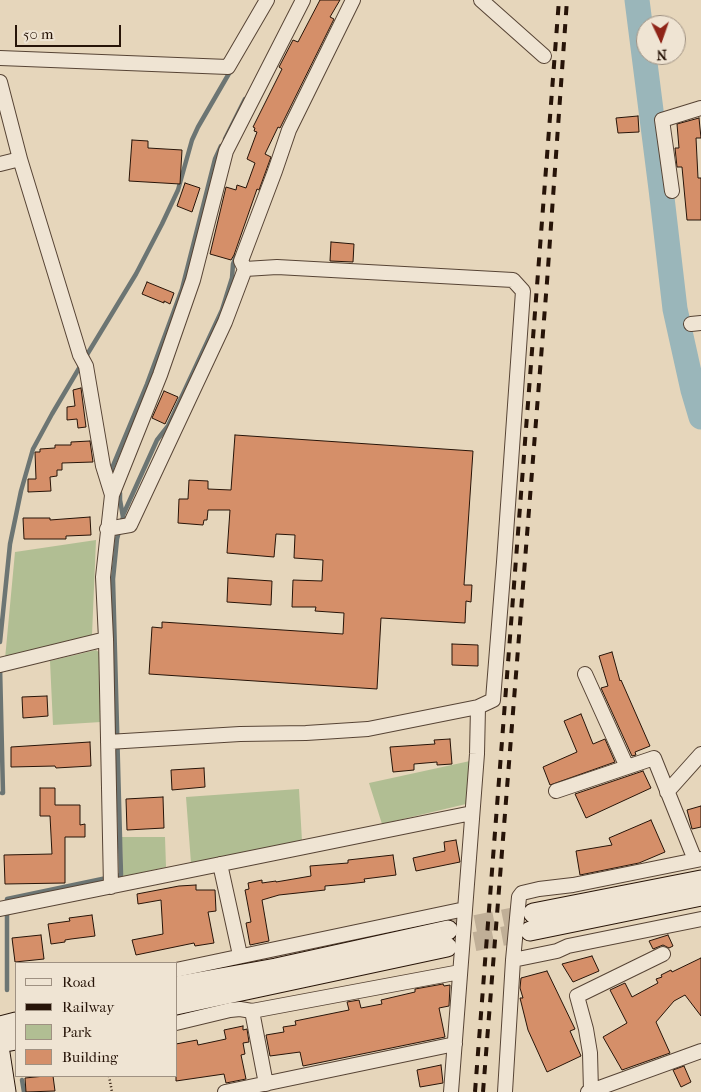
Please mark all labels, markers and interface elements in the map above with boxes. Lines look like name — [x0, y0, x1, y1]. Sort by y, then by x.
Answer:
scale bar — [18, 15, 124, 47]
north arrow — [636, 15, 686, 65]
text: 50 m — [23, 25, 53, 43]
text: N — [656, 46, 668, 63]
legend — [15, 962, 178, 1077]
text: Road — [62, 973, 95, 991]
text: Railway — [62, 998, 114, 1016]
text: Park — [62, 1023, 92, 1041]
text: Building — [62, 1048, 118, 1066]

